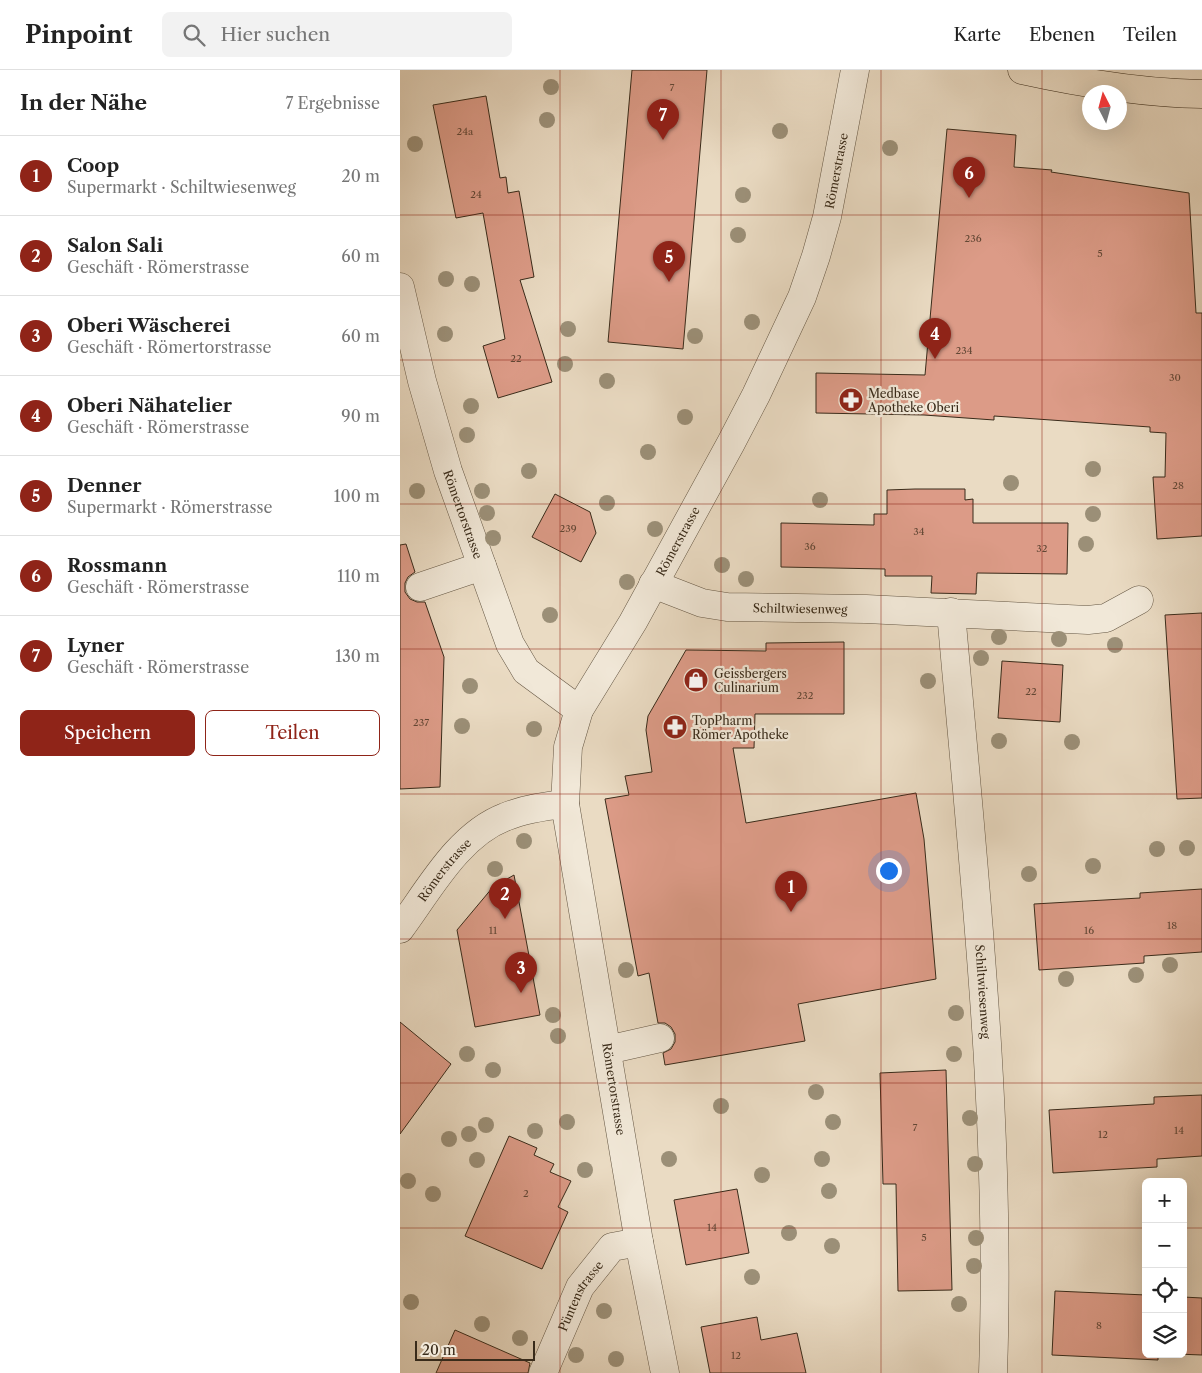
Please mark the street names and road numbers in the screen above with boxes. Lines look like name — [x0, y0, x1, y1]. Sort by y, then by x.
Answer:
street label: Römerstrasse — [821, 131, 850, 210]
street label: Römertorstrasse — [441, 467, 486, 561]
street label: Römerstrasse — [652, 503, 703, 578]
street label: Schiltwiesenweg — [753, 600, 848, 616]
street label: Römerstrasse — [414, 835, 474, 904]
street label: Schiltwiesenweg — [973, 944, 994, 1040]
street label: Römertorstrasse — [599, 1042, 629, 1137]
street label: Püntenstrasse — [554, 1257, 606, 1333]

